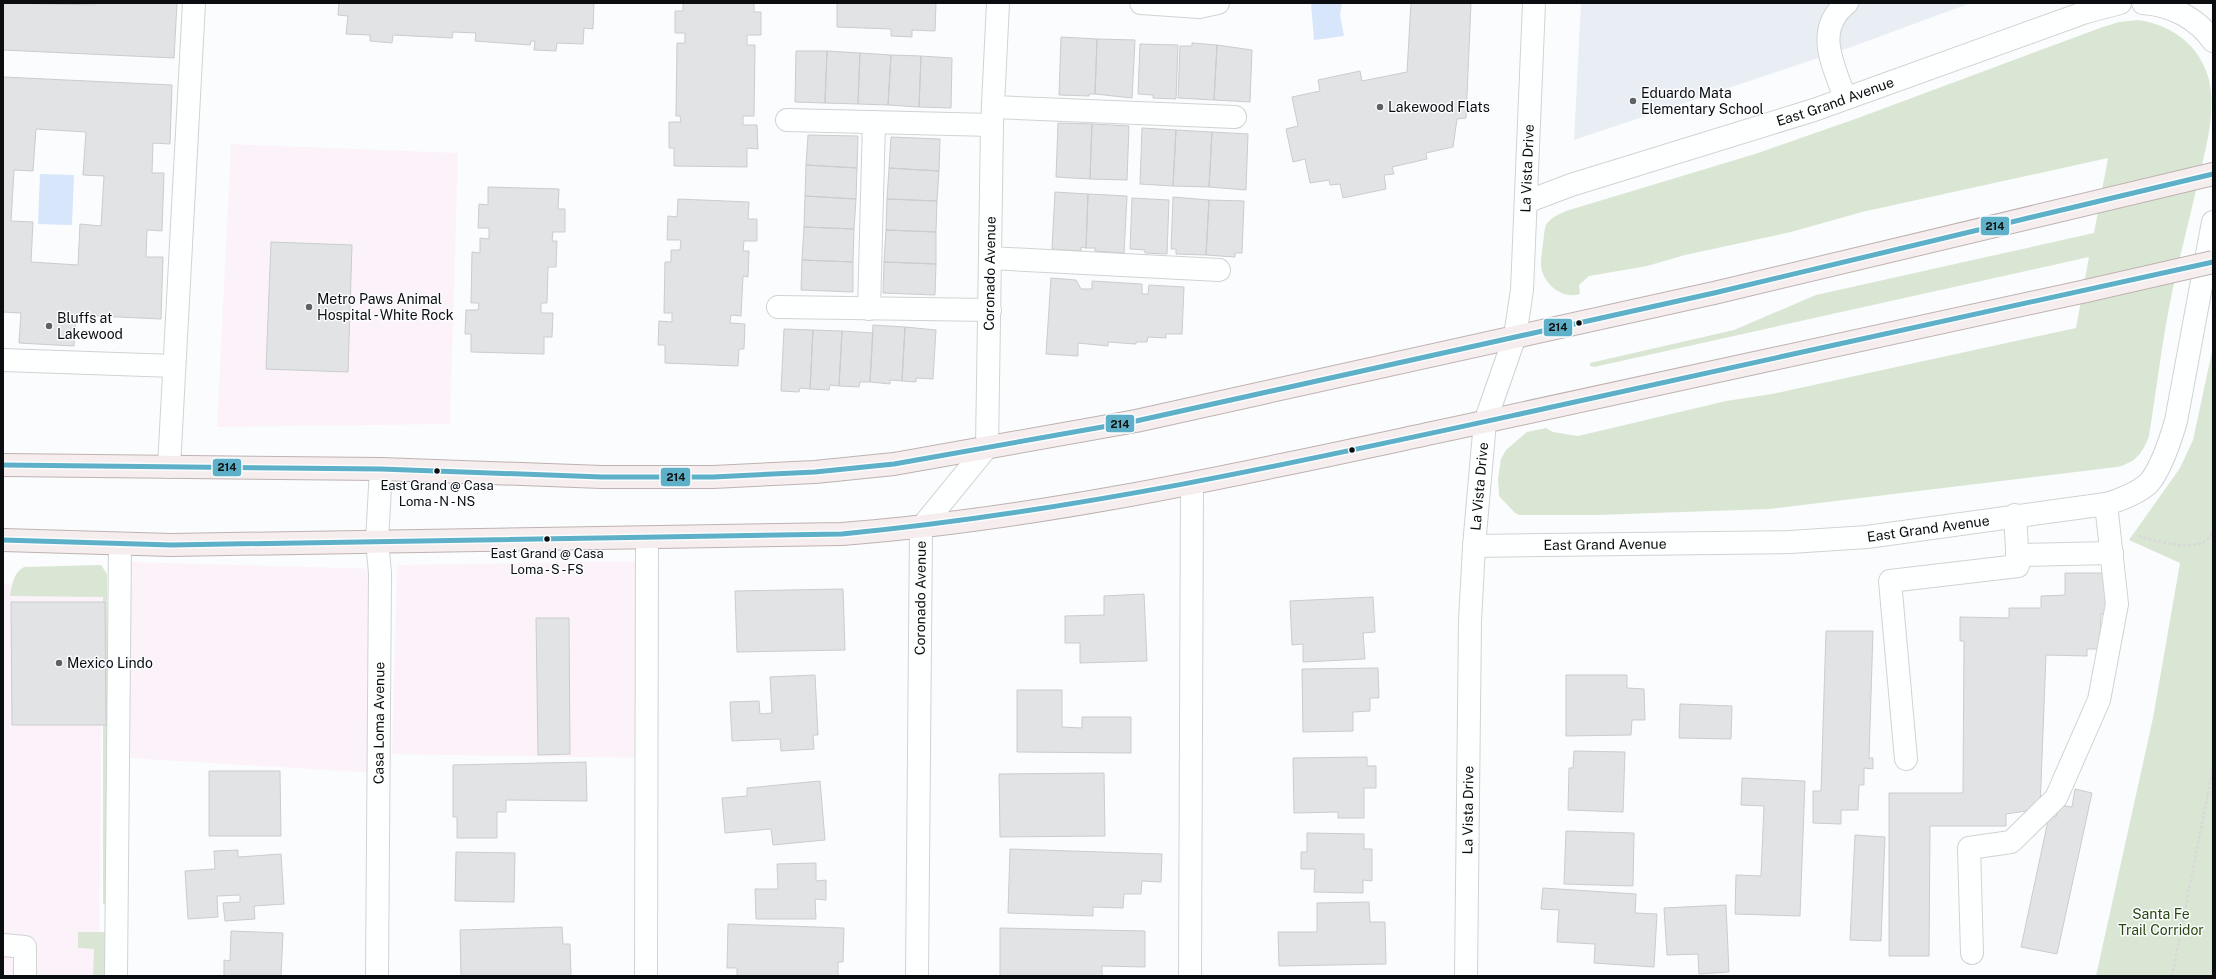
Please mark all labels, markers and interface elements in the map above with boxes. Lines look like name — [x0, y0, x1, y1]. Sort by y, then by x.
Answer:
street label: East Grand Avenue — [1774, 74, 1896, 129]
place label: Eduardo Mata Elementary School — [1641, 85, 1764, 117]
marker: Eduardo Mata Elementary School — [1628, 96, 1638, 106]
place label: Lakewood Flats — [1388, 99, 1490, 115]
marker: Lakewood Flats — [1375, 102, 1385, 112]
street label: La Vista Drive — [1517, 124, 1537, 213]
street label: Coronado Avenue — [981, 216, 999, 331]
line badge: 214 — [1980, 216, 2010, 236]
text: 214 — [1986, 220, 2004, 232]
place label: Metro Paws Animal Hospital - White Rock — [317, 291, 454, 323]
marker: Metro Paws Animal Hospital - White Rock — [304, 302, 314, 312]
place label: Bluffs at Lakewood — [57, 310, 123, 342]
line badge: 214 — [1543, 318, 1573, 337]
unlabelled marker — [1574, 318, 1584, 328]
marker: Bluffs at Lakewood — [44, 321, 54, 331]
text: 214 — [1549, 321, 1567, 333]
line badge: 214 — [1105, 414, 1135, 433]
text: 214 — [1111, 418, 1129, 430]
street label: La Vista Drive — [1467, 441, 1491, 531]
unlabelled marker — [1347, 445, 1357, 455]
line badge: 214 — [212, 458, 242, 477]
text: 214 — [218, 461, 236, 473]
marker: East Grand @ Casa Loma - N - NS — [432, 466, 442, 476]
line badge: 214 — [660, 467, 691, 487]
text: 214 — [667, 471, 685, 483]
place label: East Grand @ Casa Loma - N - NS — [380, 478, 494, 509]
street label: East Grand Avenue — [1866, 512, 1990, 545]
marker: East Grand @ Casa Loma - S - FS — [542, 534, 552, 544]
street label: East Grand Avenue — [1543, 536, 1667, 553]
street label: Coronado Avenue — [912, 541, 929, 655]
place label: East Grand @ Casa Loma - S - FS — [490, 546, 604, 577]
place label: Mexico Lindo — [67, 655, 153, 671]
marker: Mexico Lindo — [54, 658, 64, 668]
street label: Casa Loma Avenue — [370, 662, 387, 784]
street label: La Vista Drive — [1459, 766, 1476, 854]
park label: Santa Fe Trail Corridor — [2118, 906, 2204, 938]

